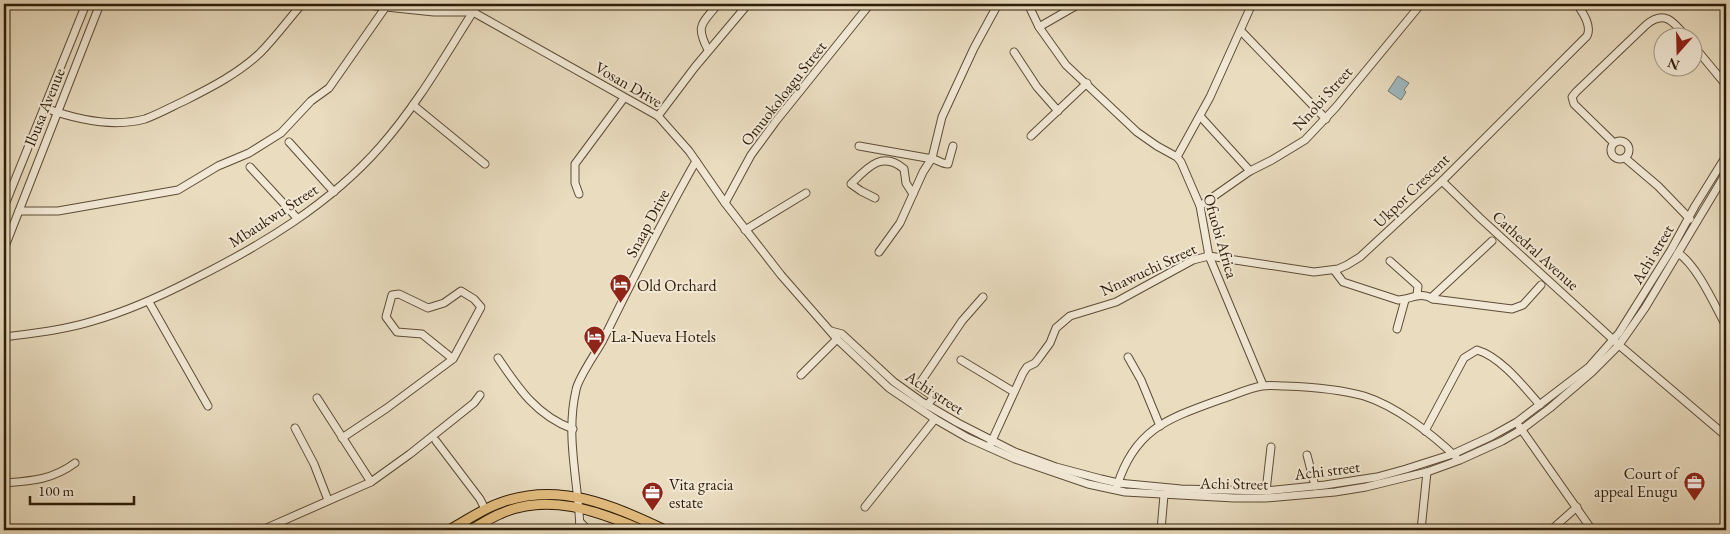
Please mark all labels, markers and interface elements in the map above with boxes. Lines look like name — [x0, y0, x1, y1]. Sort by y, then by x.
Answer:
north arrow — [1652, 28, 1702, 78]
street label: Omuokoloagu Street — [736, 37, 831, 150]
text: N — [1665, 54, 1682, 75]
street label: Vosan Drive — [591, 57, 666, 112]
street label: Nnobi Street — [1288, 62, 1357, 135]
street label: Ibusa Avenue — [19, 65, 70, 150]
street label: Ukpor Crescent — [1369, 149, 1454, 232]
street label: Mbaukwu Street — [225, 179, 322, 252]
street label: Snaap Drive — [621, 185, 674, 261]
street label: Ofuobi Africa — [1198, 191, 1243, 281]
street label: Cathedral Avenue — [1488, 206, 1584, 295]
street label: Achi street — [1626, 221, 1678, 289]
street label: Nnawuchi Street — [1097, 238, 1200, 301]
hotel icon: Old Orchard — [609, 273, 633, 304]
place label: Old Orchard — [637, 275, 717, 296]
hotel icon: La-Nueva Hotels — [583, 324, 607, 355]
place label: La-Nueva Hotels — [611, 326, 716, 347]
street label: Achi street — [901, 365, 968, 419]
street label: Achi street — [1292, 456, 1361, 485]
place label: Court of appeal Enugu — [1594, 463, 1680, 502]
office icon: Court of appeal Enugu — [1682, 470, 1706, 501]
street label: Achi Street — [1199, 472, 1268, 495]
scale bar — [30, 474, 134, 506]
place label: Vita gracia estate — [669, 474, 734, 513]
text: 100 m — [38, 481, 75, 500]
office icon: Vita gracia estate — [641, 481, 665, 512]

